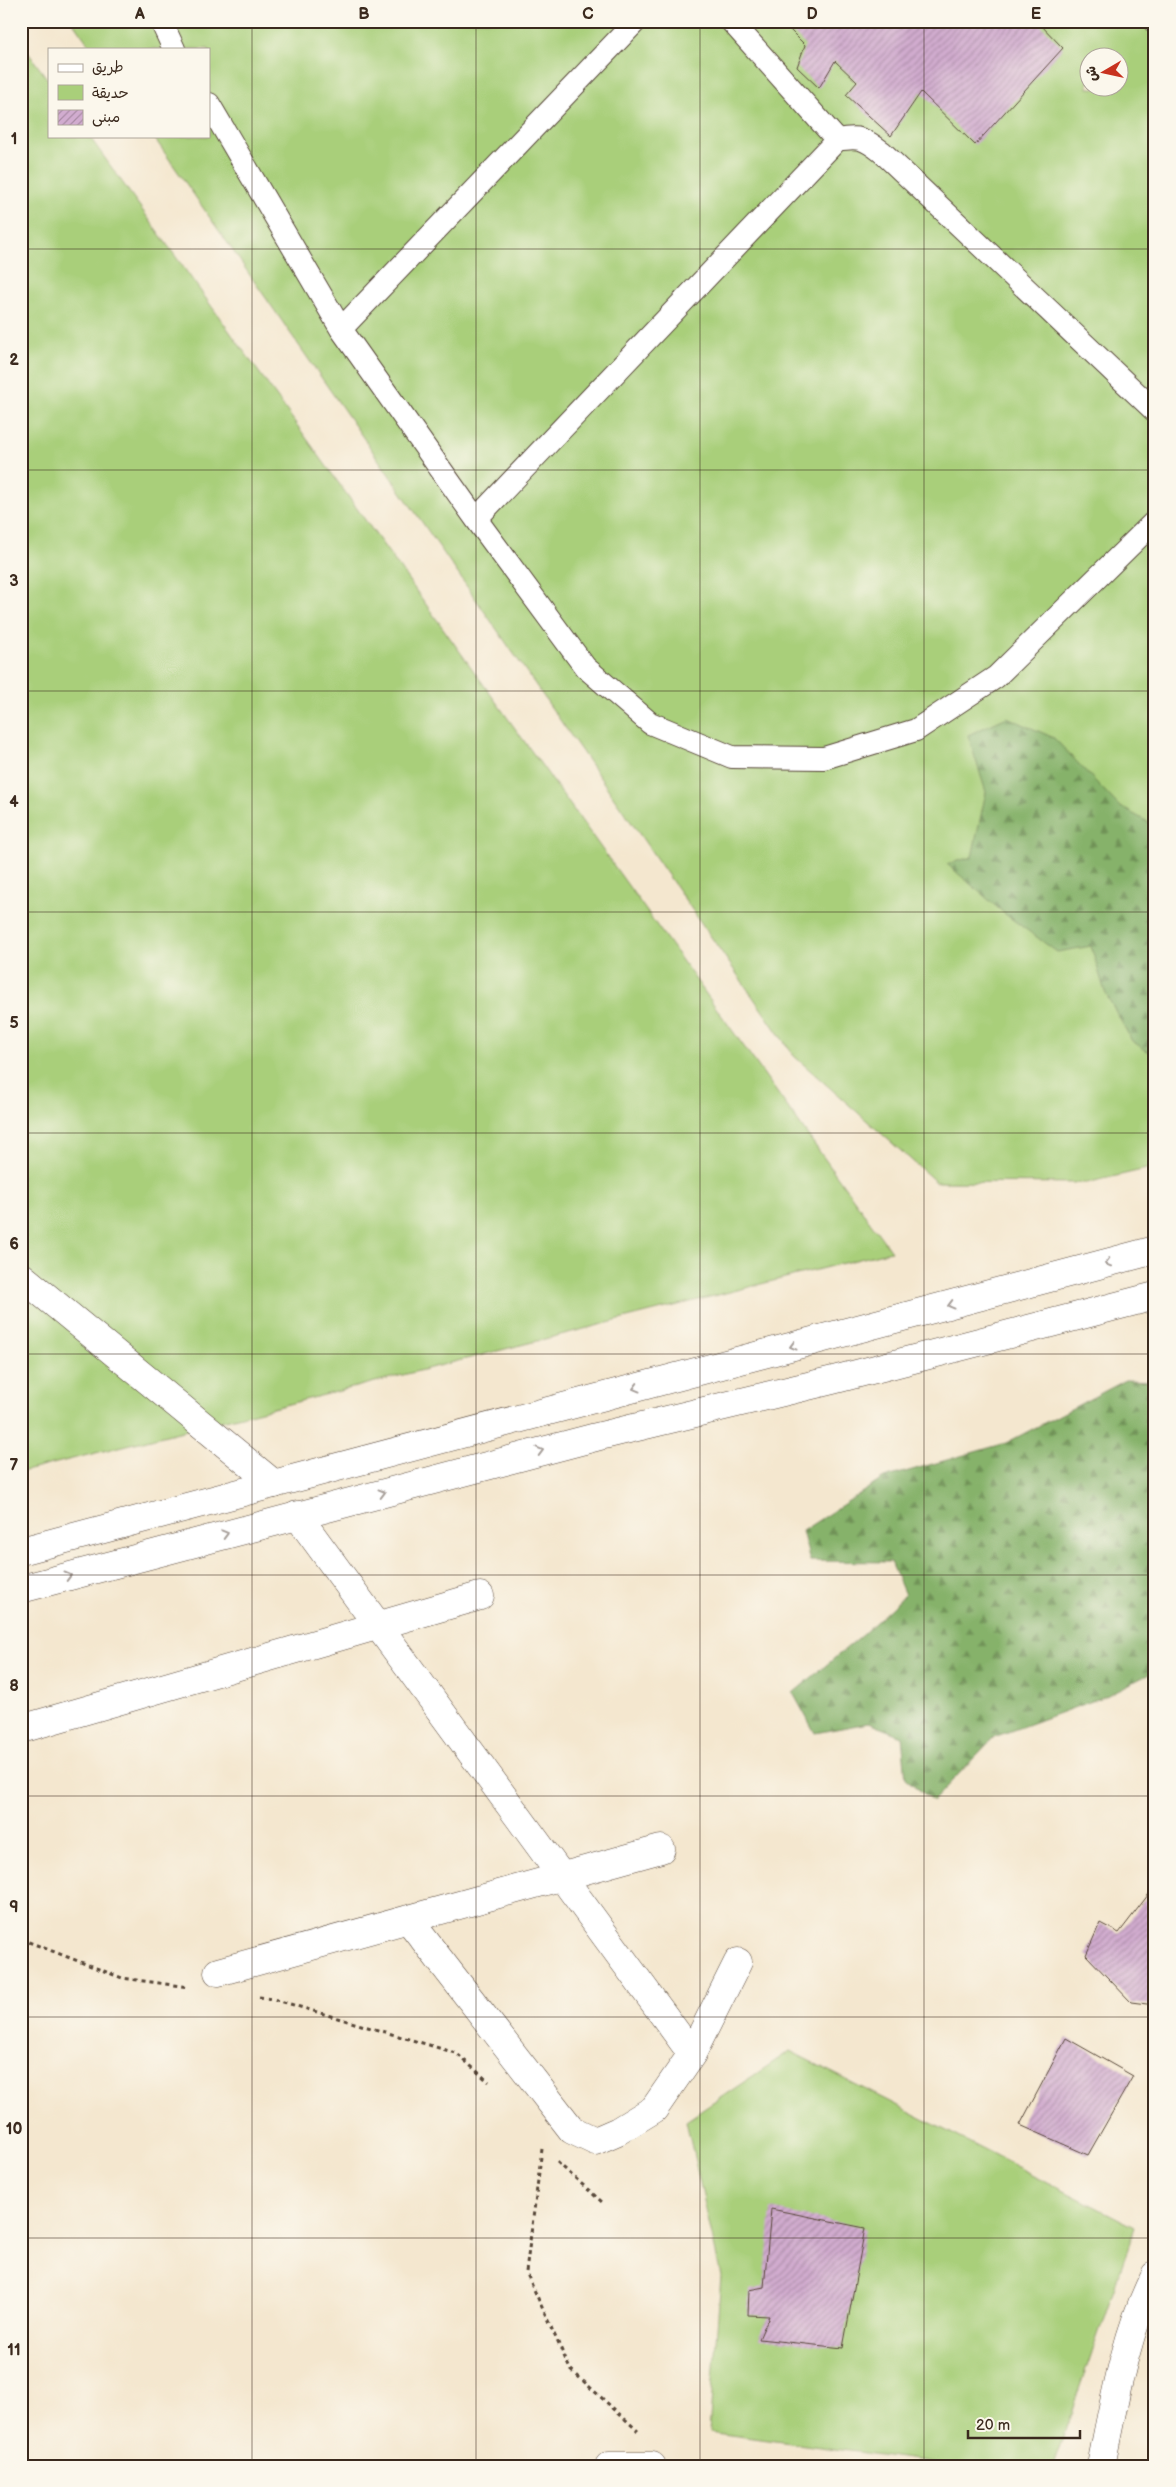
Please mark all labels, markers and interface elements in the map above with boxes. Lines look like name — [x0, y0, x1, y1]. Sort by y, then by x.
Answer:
text: A — [134, 5, 145, 24]
text: B — [358, 5, 370, 24]
text: C — [582, 5, 594, 24]
text: D — [806, 5, 818, 24]
text: E — [1031, 5, 1041, 24]
legend — [48, 48, 210, 138]
north arrow — [1078, 48, 1128, 98]
text: طريق — [92, 58, 124, 77]
text: ش — [1082, 65, 1101, 83]
text: حديقة — [92, 84, 129, 103]
text: مبنى — [92, 108, 120, 127]
text: 1 — [11, 130, 17, 149]
text: 2 — [9, 351, 19, 370]
text: 3 — [9, 572, 19, 591]
text: 4 — [9, 793, 19, 812]
text: 5 — [9, 1014, 19, 1033]
text: 6 — [9, 1235, 19, 1254]
one-way arrow — [1103, 1257, 1112, 1268]
one-way arrow — [947, 1299, 955, 1309]
one-way arrow — [789, 1340, 798, 1351]
one-way arrow — [632, 1382, 641, 1393]
one-way arrow — [535, 1447, 543, 1457]
text: 7 — [10, 1456, 19, 1475]
one-way arrow — [378, 1488, 387, 1499]
one-way arrow — [221, 1530, 229, 1540]
one-way arrow — [64, 1571, 73, 1582]
text: 8 — [9, 1677, 19, 1696]
text: 9 — [9, 1898, 19, 1917]
text: 10 — [6, 2120, 22, 2139]
text: 11 — [7, 2341, 21, 2360]
scale bar — [968, 2407, 1081, 2439]
text: 20 m — [976, 2416, 1010, 2435]

